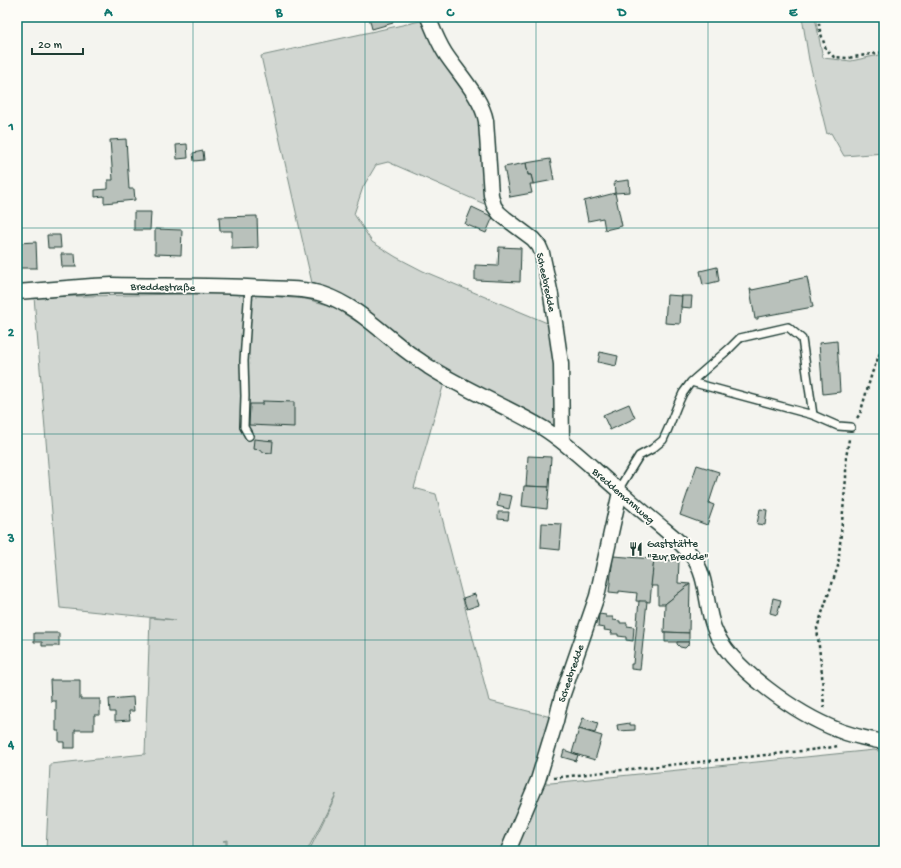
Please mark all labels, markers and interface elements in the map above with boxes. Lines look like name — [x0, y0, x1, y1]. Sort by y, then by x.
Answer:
text: A — [103, 6, 113, 21]
text: B — [275, 6, 284, 21]
text: C — [445, 6, 455, 21]
text: D — [617, 6, 627, 21]
text: E — [789, 6, 798, 21]
scale bar — [32, 30, 83, 56]
text: 20 m — [38, 39, 63, 53]
text: 1 — [7, 120, 14, 135]
street label: Scheebredde — [533, 252, 557, 313]
street label: Breddestraße — [130, 281, 196, 295]
text: 2 — [8, 326, 15, 341]
street label: Breddemannweg — [588, 466, 656, 527]
text: 3 — [7, 532, 15, 547]
place label: Gaststätte "Zur Bredde" — [647, 539, 709, 564]
restaurant icon: Gaststätte "Zur Bredde" — [628, 541, 644, 557]
street label: Scheebredde — [556, 643, 587, 704]
text: 4 — [7, 738, 15, 753]

